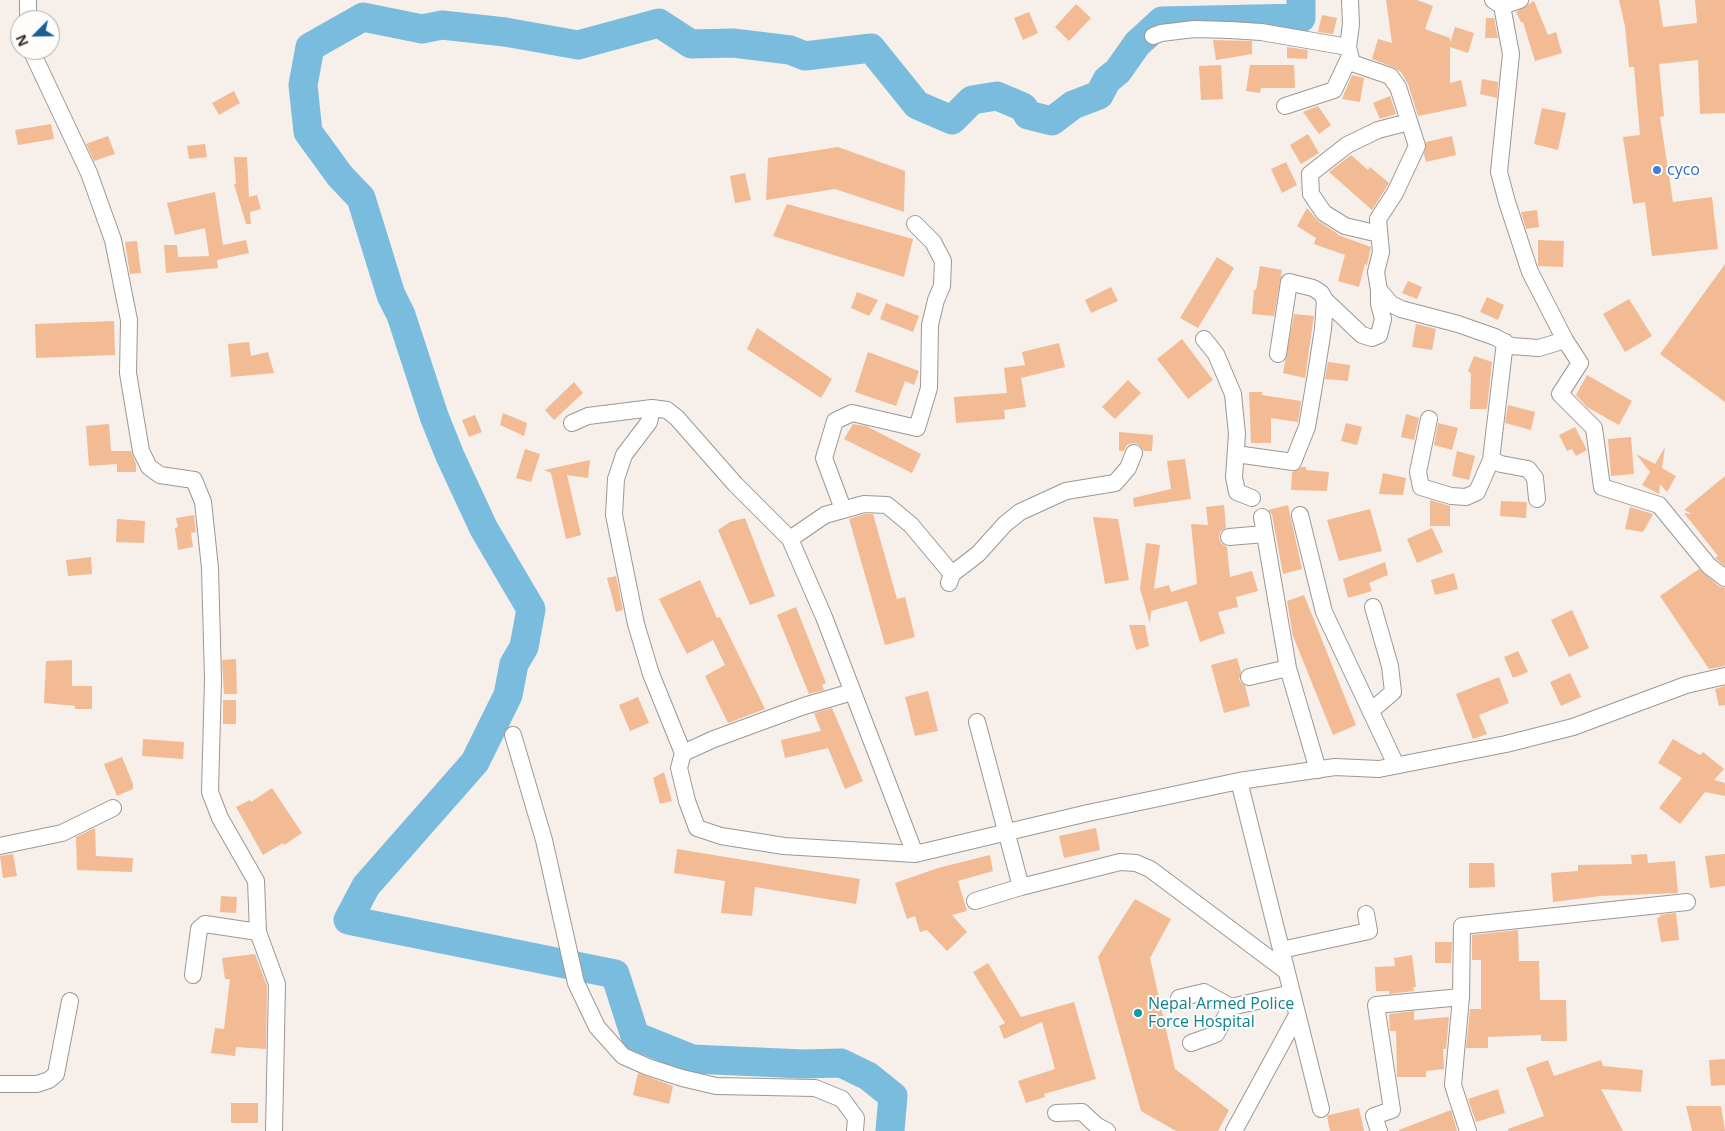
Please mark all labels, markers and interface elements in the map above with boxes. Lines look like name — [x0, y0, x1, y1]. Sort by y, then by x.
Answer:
north arrow — [10, 10, 60, 60]
text: N — [11, 32, 33, 50]
place label: cyco — [1667, 160, 1700, 180]
marker: cyco — [1651, 164, 1663, 176]
place label: Nepal Armed Police Force Hospital — [1148, 994, 1294, 1032]
marker: Nepal Armed Police Force Hospital — [1132, 1007, 1144, 1019]

